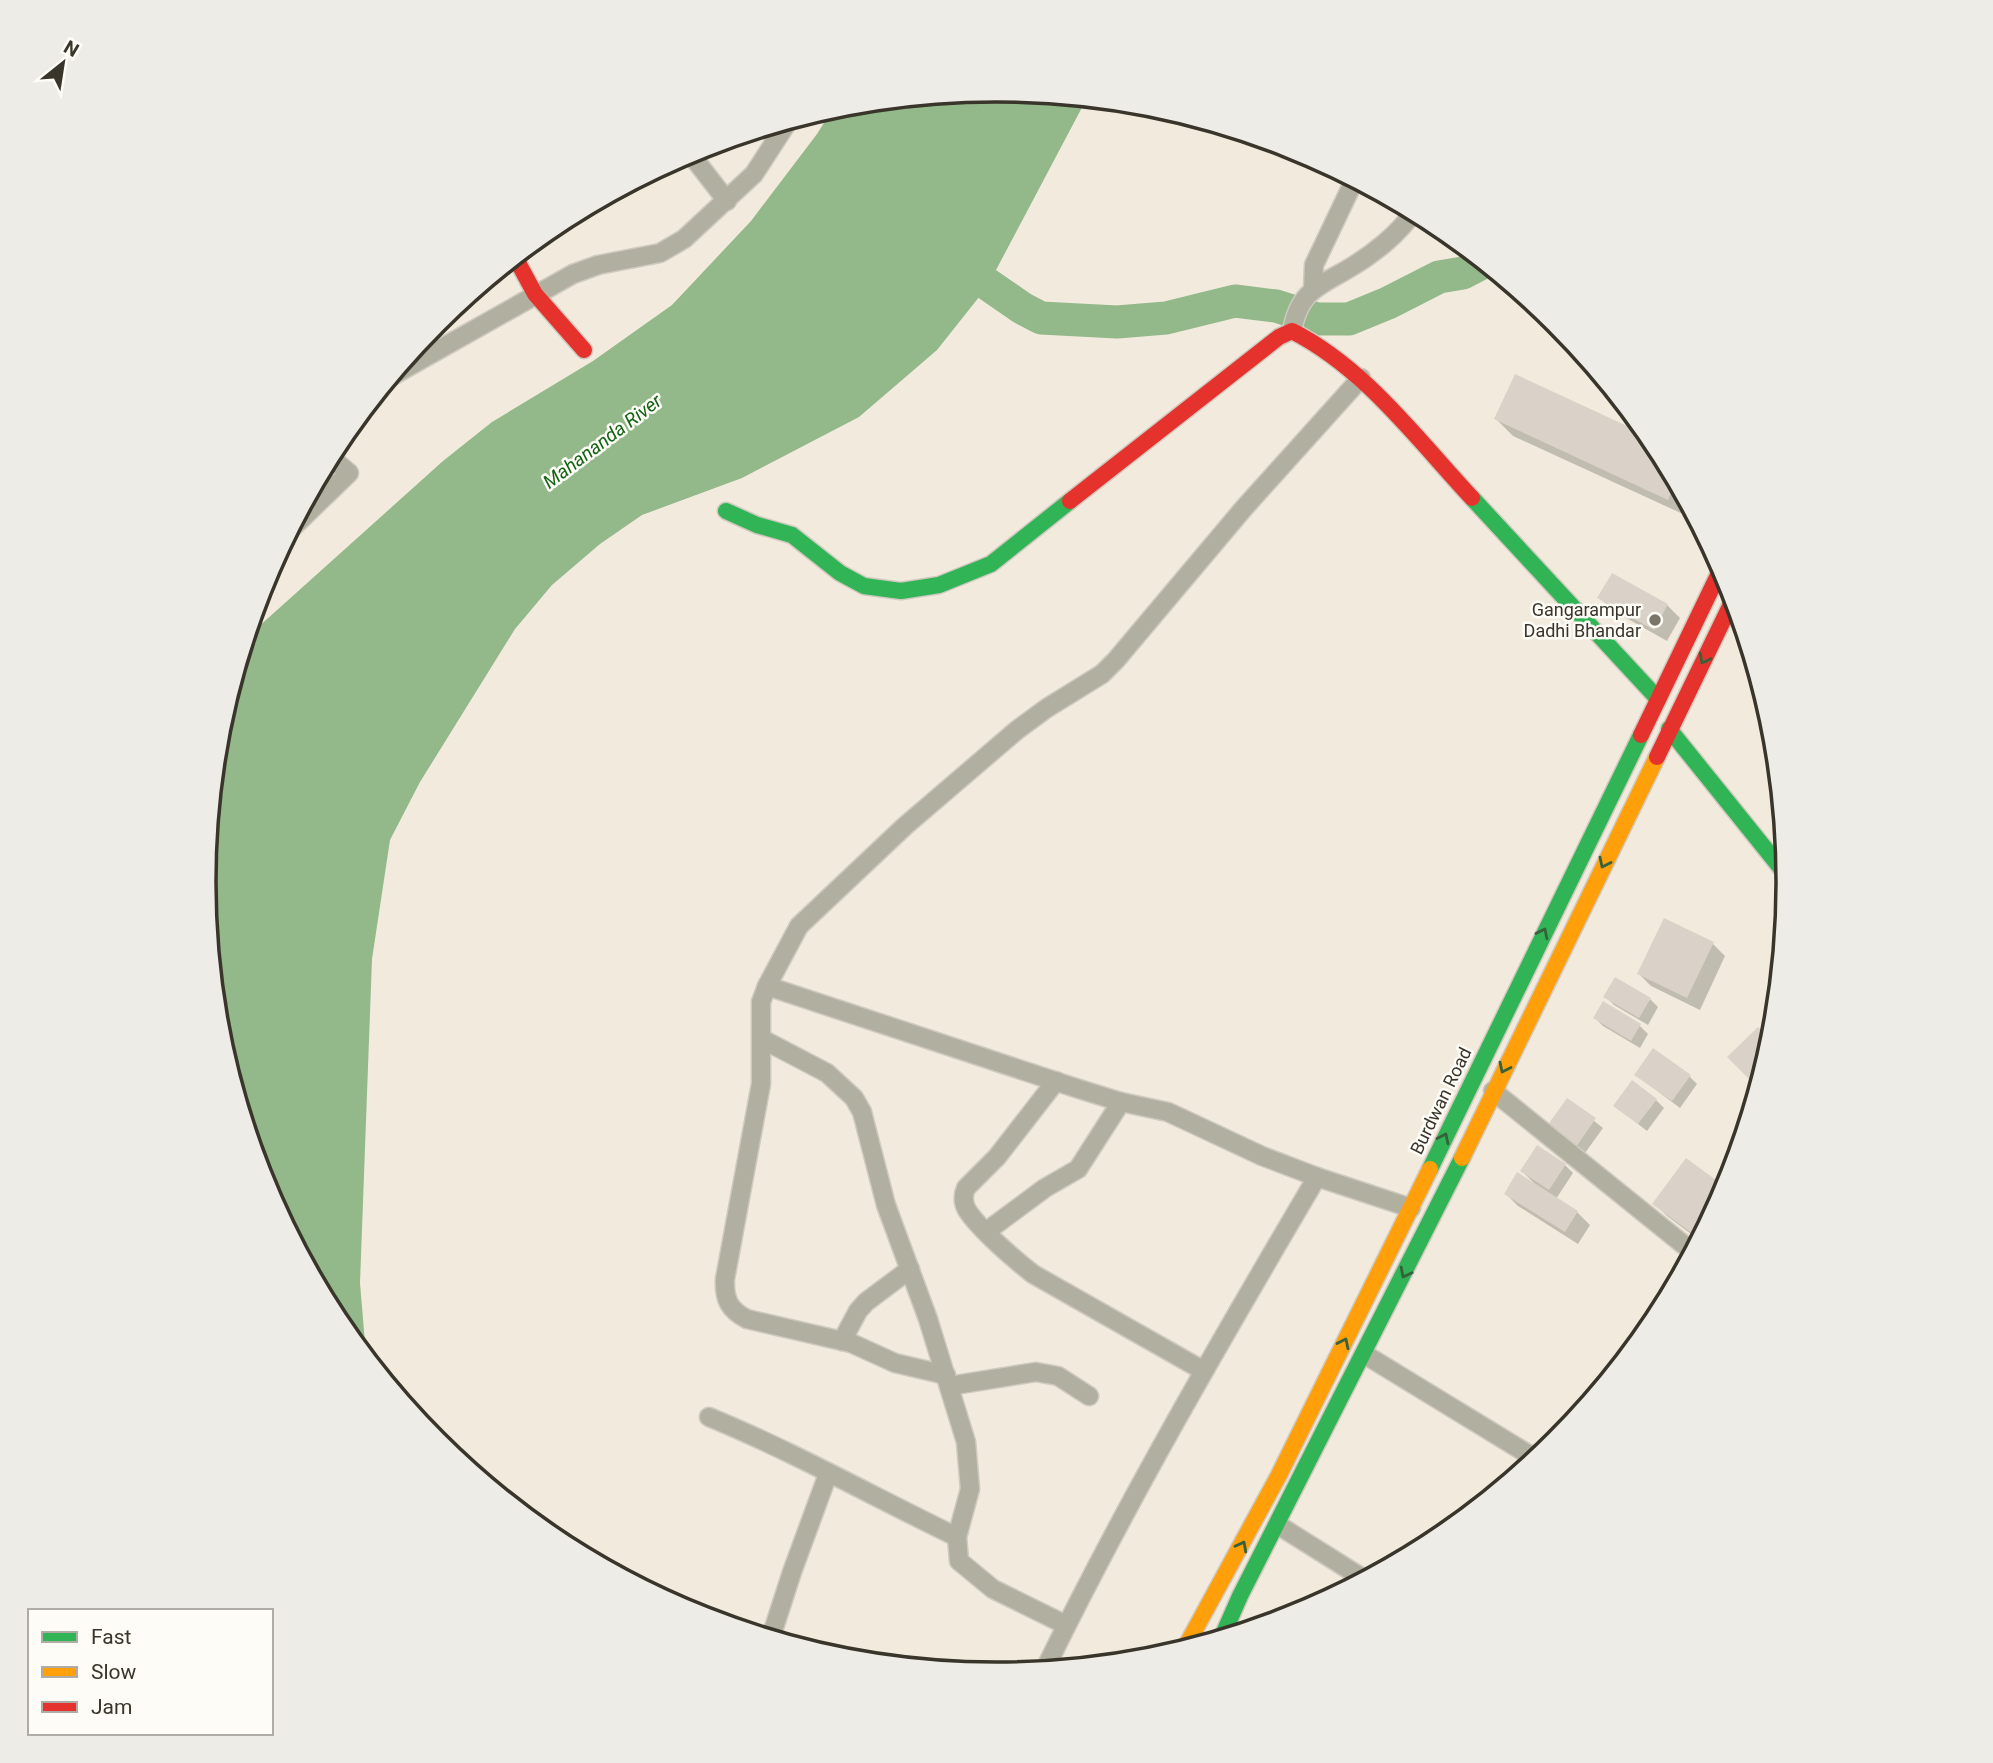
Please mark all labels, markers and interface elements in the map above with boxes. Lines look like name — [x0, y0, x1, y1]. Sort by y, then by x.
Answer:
north arrow — [28, 28, 98, 98]
text: N — [60, 35, 83, 62]
water label: Mahananda River — [539, 389, 667, 493]
place label: Gangarampur Dadhi Bhandar — [1524, 599, 1641, 641]
marker: Gangarampur Dadhi Bhandar — [1647, 612, 1663, 628]
one-way arrow — [1699, 652, 1713, 664]
one-way arrow — [1598, 856, 1612, 868]
one-way arrow — [1535, 928, 1549, 940]
street label: Burdwan Road — [1406, 1044, 1475, 1158]
one-way arrow — [1499, 1061, 1513, 1073]
one-way arrow — [1436, 1133, 1450, 1145]
one-way arrow — [1400, 1265, 1414, 1278]
one-way arrow — [1336, 1338, 1350, 1350]
one-way arrow — [1233, 1540, 1247, 1553]
legend — [28, 1609, 273, 1735]
text: Fast — [91, 1625, 132, 1649]
text: Slow — [91, 1660, 137, 1684]
text: Jam — [91, 1695, 132, 1719]

